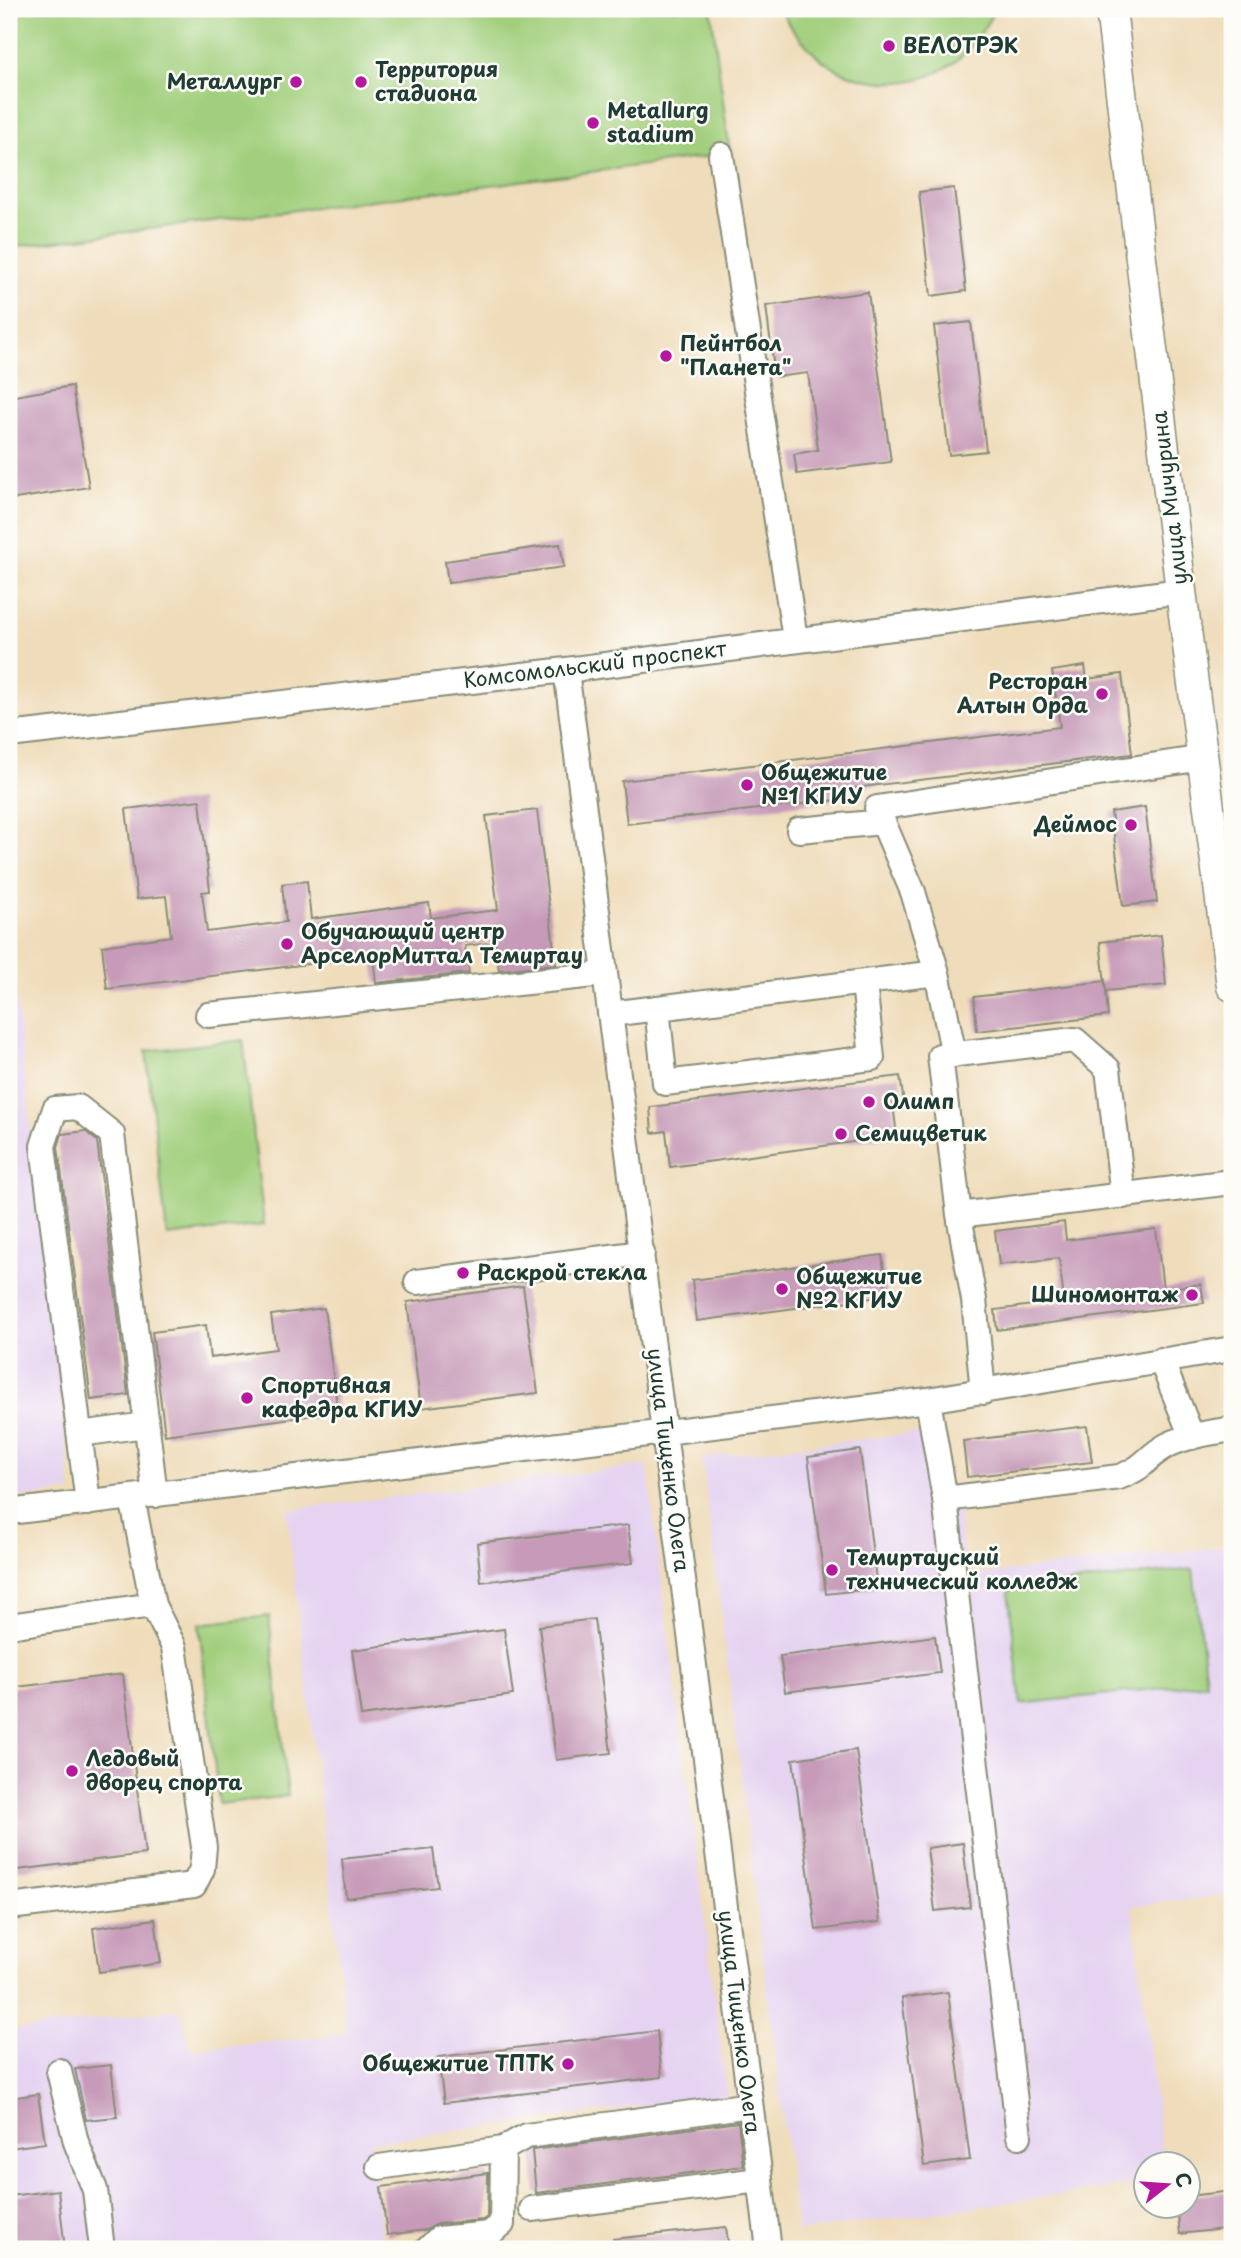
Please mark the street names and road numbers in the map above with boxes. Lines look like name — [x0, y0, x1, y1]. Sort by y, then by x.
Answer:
street label: улица Мичурина — [1141, 409, 1195, 587]
street label: Комсомольский проспект — [462, 631, 729, 695]
street label: улица Тищенко Олега — [640, 1346, 700, 1573]
street label: улица Тищенко Олега — [711, 1908, 771, 2135]

